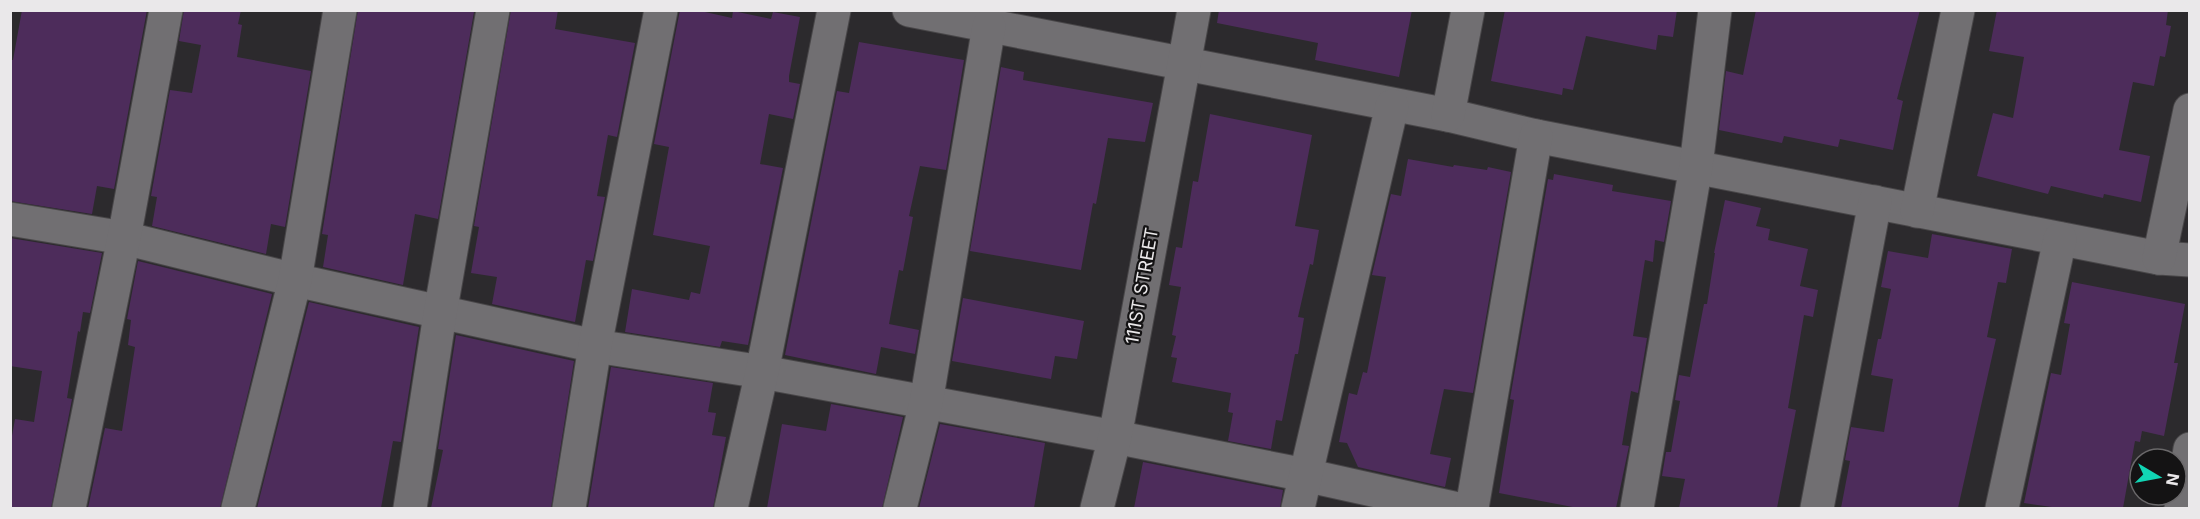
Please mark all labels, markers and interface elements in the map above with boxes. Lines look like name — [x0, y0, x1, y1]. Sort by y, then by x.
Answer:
street label: 111ST STREET — [1121, 226, 1162, 346]
north arrow — [2128, 447, 2188, 507]
text: N — [2162, 472, 2184, 487]

